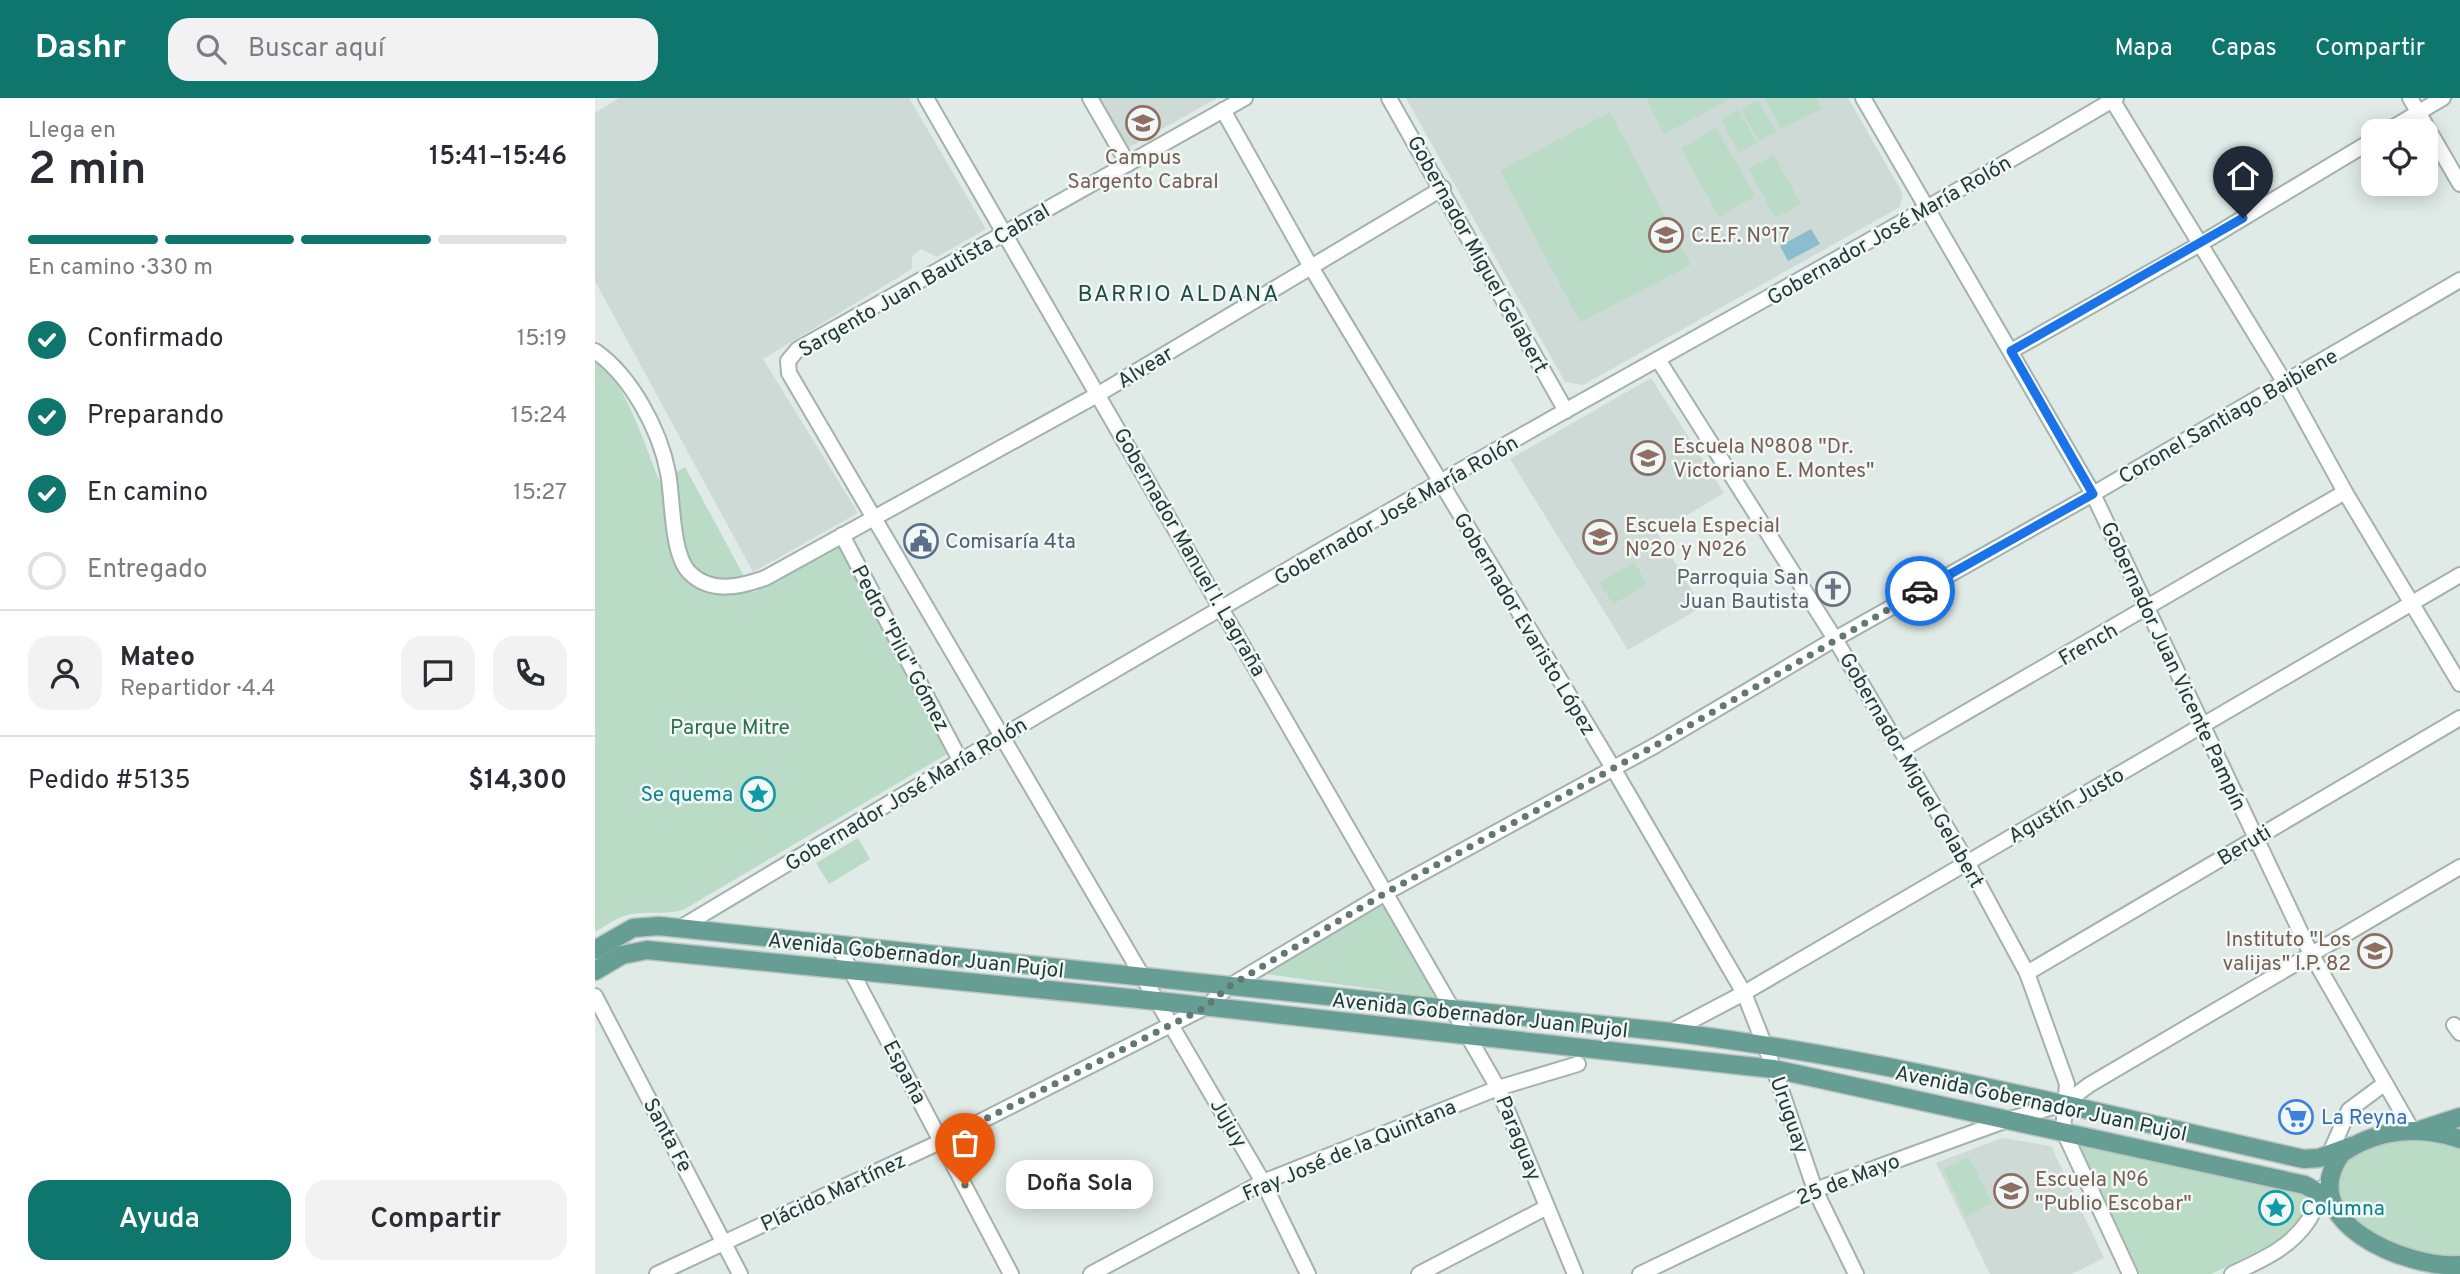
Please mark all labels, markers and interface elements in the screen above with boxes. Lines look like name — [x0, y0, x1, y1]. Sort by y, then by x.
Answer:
search box — [168, 18, 658, 81]
text: Dashr — [35, 28, 126, 70]
icon: search — [192, 30, 230, 68]
text: Buscar aquí — [248, 33, 385, 66]
text: Mapa — [2115, 34, 2173, 64]
text: Capas — [2211, 34, 2277, 64]
text: Compartir — [2315, 34, 2425, 64]
school or university icon: Campus Sargento Cabral — [1124, 104, 1162, 142]
text: Llega en — [28, 117, 116, 146]
map controls — [2361, 119, 2438, 196]
button: locate — [2361, 119, 2438, 196]
street label: Gobernador Miguel Gelabert — [1400, 131, 1553, 378]
text: 15:41–15:46 — [429, 141, 567, 174]
text: 2 min — [28, 142, 147, 201]
place label: Campus Sargento Cabral — [1067, 145, 1219, 196]
pin — [2213, 146, 2273, 218]
street label: Gobernador José María Rolón — [1763, 150, 2017, 312]
icon: home — [2224, 157, 2262, 195]
street label: Sargento Juan Bautista Cabral — [794, 198, 1055, 364]
school or university icon: C.E.F. Nº17 — [1647, 216, 1685, 254]
place label: C.E.F. Nº17 — [1691, 223, 1790, 250]
text: En camino · 330 m — [28, 254, 213, 283]
district label: BARRIO ALDANA — [1077, 281, 1281, 310]
icon: check — [28, 321, 66, 359]
text: Confirmado — [87, 323, 224, 356]
text: 15:19 — [517, 325, 567, 354]
street label: Alvear — [1113, 341, 1179, 396]
street label: Coronel Santiago Baibiene — [2114, 343, 2343, 491]
icon: check — [28, 398, 66, 436]
text: Preparando — [87, 400, 224, 433]
text: 15:24 — [511, 402, 567, 431]
street label: Gobernador Manuel I. Lagraña — [1106, 423, 1271, 682]
street label: Gobernador José María Rolón — [1270, 430, 1524, 592]
place label: Escuela Nº808 "Dr. Victoriano E. Montes" — [1673, 434, 1875, 485]
school or university icon: Escuela Nº808 "Dr. Victoriano E. Montes" — [1629, 439, 1667, 477]
icon: check — [28, 475, 66, 513]
text: En camino — [87, 477, 208, 510]
text: 15:27 — [513, 479, 567, 508]
street label: Gobernador Evaristo López — [1446, 508, 1601, 741]
place label: Escuela Especial Nº20 y Nº26 — [1625, 513, 1780, 564]
school or university icon: Escuela Especial Nº20 y Nº26 — [1581, 518, 1619, 556]
street label: Gobernador Juan Vicente Pampín — [2094, 518, 2252, 816]
public building icon: Comisaría 4ta — [902, 522, 940, 560]
place label: Comisaría 4ta — [945, 529, 1076, 556]
text: Entregado — [87, 554, 207, 587]
courier — [1885, 556, 1955, 626]
street label: Pedro "Pilu" Gómez — [844, 561, 955, 737]
place label: Parroquia San Juan Bautista — [1676, 565, 1809, 616]
church icon: Parroquia San Juan Bautista — [1814, 570, 1852, 608]
icon: car — [1901, 572, 1939, 610]
street label: French — [2054, 618, 2123, 673]
button: person — [28, 636, 102, 710]
button: chat — [401, 636, 475, 710]
button: phone — [493, 636, 567, 710]
text: Mateo — [120, 642, 195, 675]
street label: Gobernador Miguel Gelabert — [1832, 648, 1989, 893]
text: Repartidor · 4.4 — [120, 675, 276, 704]
street label: Gobernador José María Rolón — [781, 712, 1033, 878]
park label: Parque Mitre — [670, 715, 790, 742]
street label: Agustín Justo — [2004, 762, 2130, 850]
text: Pedido #5135 — [28, 765, 191, 798]
text: $14,300 — [468, 765, 567, 798]
place icon: Se quema — [739, 775, 777, 813]
place label: Se quema — [641, 782, 733, 809]
street label: Beruti — [2213, 820, 2277, 873]
place label: Instituto "Los valijas" I.P. 82 — [2223, 927, 2351, 978]
street label: Avenida Gobernador Juan Pujol — [766, 928, 1065, 985]
school or university icon: Instituto "Los valijas" I.P. 82 — [2356, 932, 2394, 970]
street label: Avenida Gobernador Juan Pujol — [1330, 988, 1629, 1045]
street label: España — [876, 1036, 932, 1109]
street label: Avenida Gobernador Juan Pujol — [1892, 1060, 2189, 1149]
street label: Uruguay — [1763, 1073, 1814, 1158]
street label: Paraguay — [1488, 1092, 1547, 1185]
street label: Santa Fe — [636, 1094, 698, 1178]
street label: Jujuy — [1203, 1094, 1253, 1153]
street label: Fray José de la Quintana — [1239, 1094, 1460, 1209]
supermarket icon: La Reyna — [2277, 1098, 2315, 1136]
place label: La Reyna — [2321, 1105, 2407, 1132]
pin — [935, 1113, 995, 1185]
icon: bag — [946, 1124, 984, 1162]
street label: Plácido Martínez — [757, 1148, 911, 1239]
street label: 25 de Mayo — [1793, 1148, 1904, 1213]
callout: Doña Sola — [1007, 1160, 1154, 1210]
place label: Escuela Nº6 "Publio Escobar" — [2035, 1167, 2192, 1218]
text: Doña Sola — [1026, 1170, 1133, 1199]
school or university icon: Escuela Nº6 "Publio Escobar" — [1992, 1172, 2030, 1210]
button: Ayuda — [28, 1180, 291, 1260]
button: Compartir — [305, 1180, 567, 1260]
place icon: Columna — [2257, 1189, 2295, 1227]
place label: Columna — [2301, 1196, 2385, 1223]

